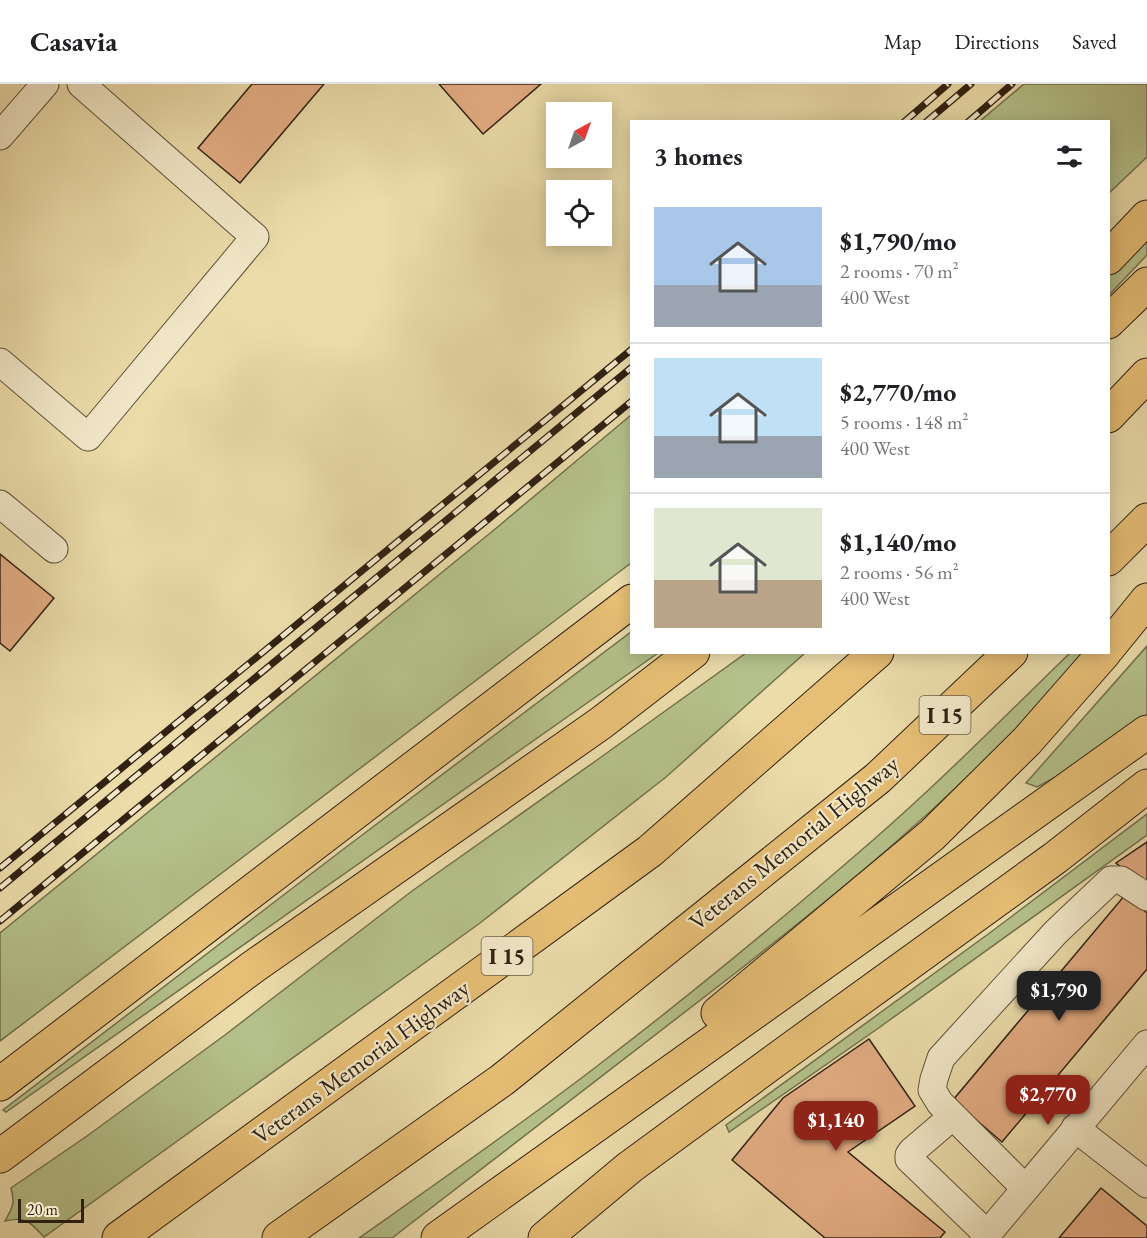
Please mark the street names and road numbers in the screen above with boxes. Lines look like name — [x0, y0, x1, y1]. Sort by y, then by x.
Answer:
road number: I 15 — [920, 696, 970, 734]
street label: Veterans Memorial Highway — [682, 748, 905, 937]
road number: I 15 — [482, 937, 532, 975]
street label: Veterans Memorial Highway — [246, 972, 476, 1151]

